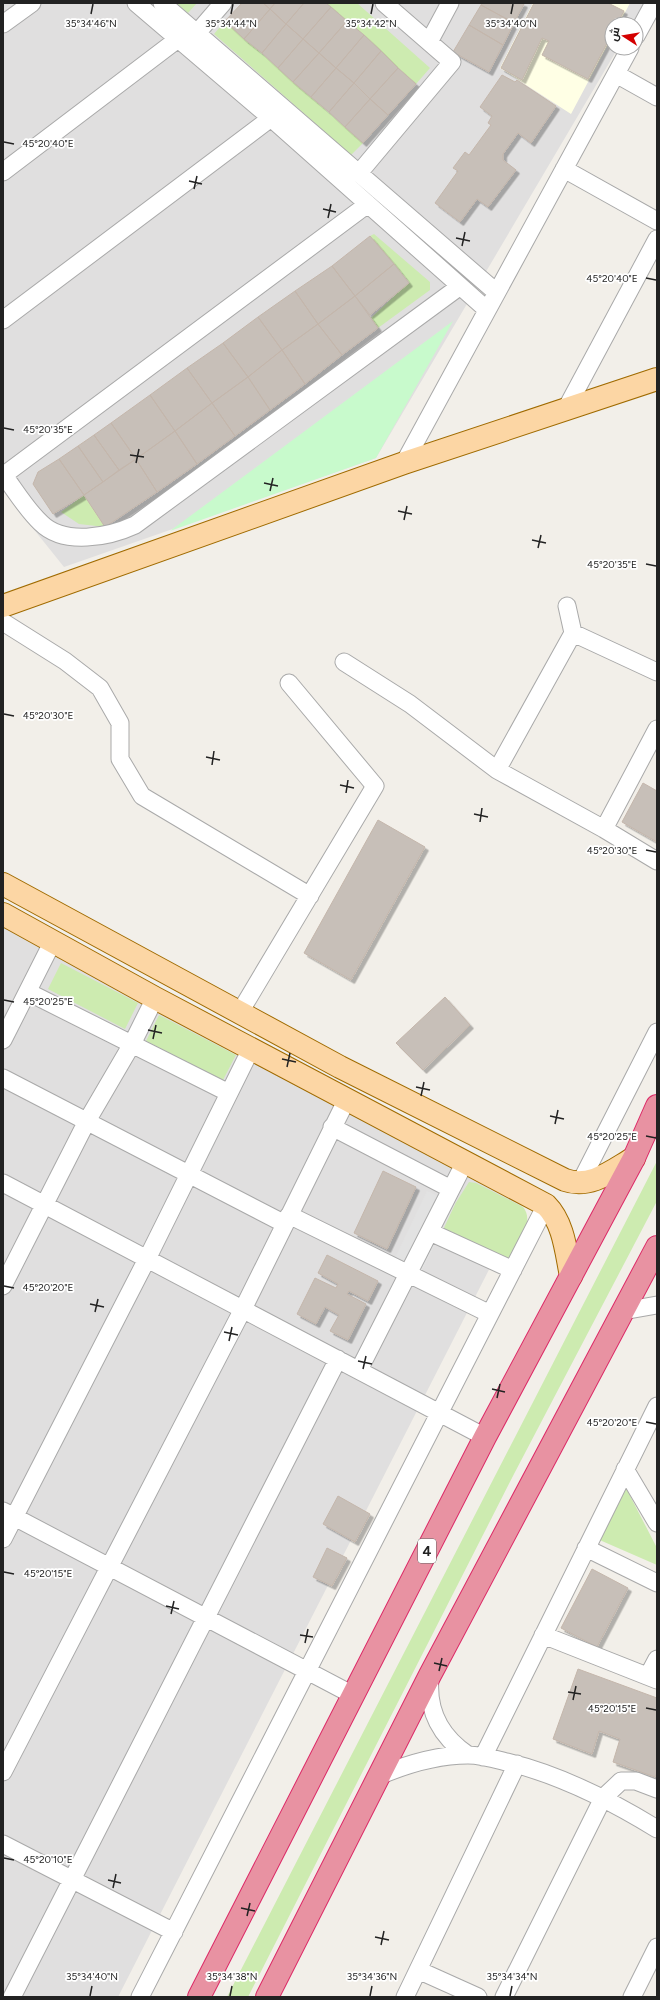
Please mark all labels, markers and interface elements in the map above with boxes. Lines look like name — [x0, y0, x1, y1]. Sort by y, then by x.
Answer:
north arrow — [604, 16, 644, 56]
text: 35°34'46"N — [65, 17, 117, 30]
text: 35°34'44"N — [205, 17, 257, 30]
text: 35°34'42"N — [345, 17, 397, 30]
text: 35°34'40"N — [485, 17, 537, 30]
text: ش — [607, 26, 623, 42]
text: 45°20'40"E — [22, 137, 74, 150]
text: 45°20'40"E — [586, 272, 638, 285]
text: 45°20'35"E — [23, 423, 73, 436]
text: 45°20'35"E — [587, 558, 637, 571]
text: 45°20'30"E — [23, 709, 73, 722]
text: 45°20'30"E — [587, 844, 637, 857]
text: 45°20'25"E — [23, 995, 73, 1008]
text: 45°20'25"E — [587, 1130, 637, 1143]
text: 45°20'20"E — [23, 1281, 73, 1294]
text: 45°20'20"E — [587, 1416, 637, 1429]
road number: 4 — [418, 1539, 436, 1563]
text: 45°20'15"E — [24, 1567, 72, 1580]
text: 45°20'15"E — [588, 1702, 636, 1715]
text: 45°20'10"E — [23, 1853, 73, 1866]
text: 35°34'40"N — [66, 1970, 118, 1983]
text: 35°34'38"N — [206, 1970, 258, 1983]
text: 35°34'36"N — [347, 1970, 397, 1983]
text: 35°34'34"N — [486, 1970, 538, 1983]

